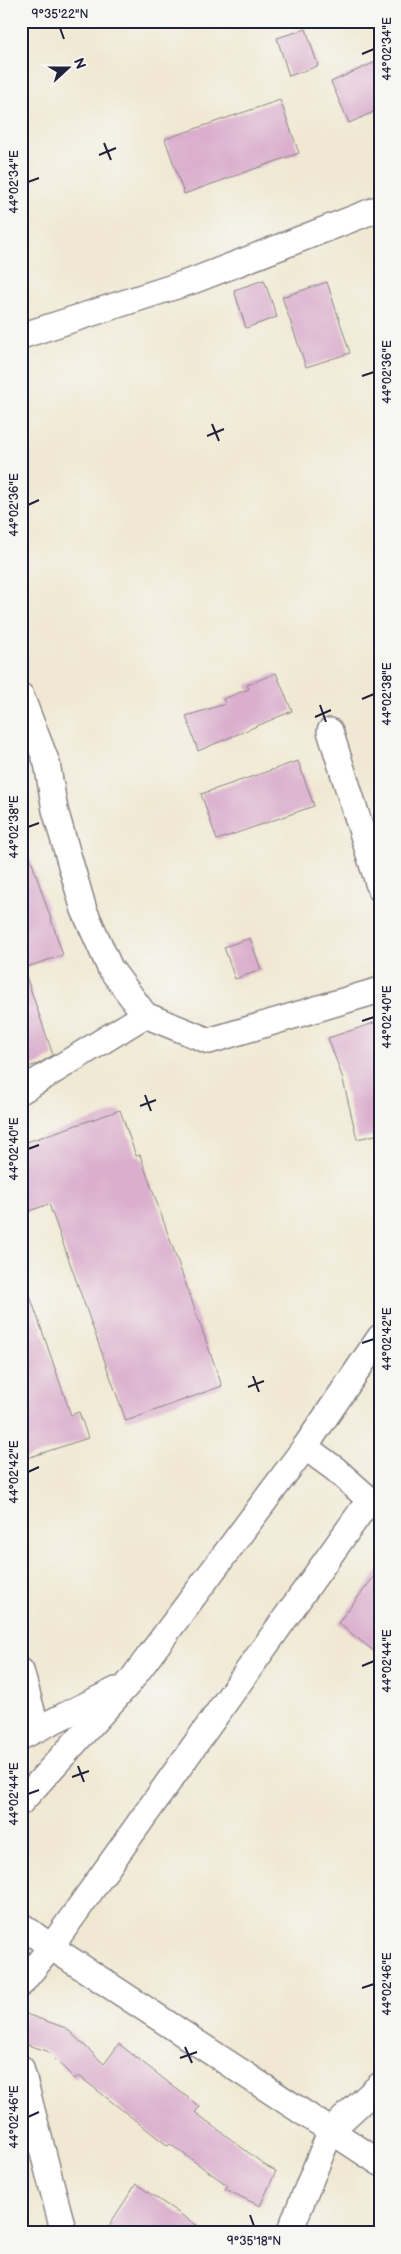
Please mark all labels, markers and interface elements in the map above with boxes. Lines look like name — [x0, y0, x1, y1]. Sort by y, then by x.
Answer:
text: 9°35'22"N — [31, 7, 89, 22]
text: 44°02'34"E — [380, 17, 395, 81]
north arrow — [42, 42, 92, 92]
text: N — [70, 56, 89, 71]
text: 44°02'34"E — [7, 150, 22, 214]
text: 44°02'36"E — [380, 340, 395, 404]
text: 44°02'36"E — [7, 473, 22, 537]
text: 44°02'38"E — [380, 662, 395, 726]
text: 44°02'38"E — [7, 795, 22, 859]
text: 44°02'40"E — [380, 985, 395, 1049]
text: 44°02'40"E — [7, 1117, 22, 1181]
text: 44°02'42"E — [380, 1307, 395, 1371]
text: 44°02'42"E — [7, 1440, 22, 1504]
text: 44°02'44"E — [380, 1629, 395, 1693]
text: 44°02'44"E — [7, 1762, 22, 1826]
text: 44°02'46"E — [380, 1952, 395, 2016]
text: 44°02'46"E — [7, 2085, 22, 2149]
text: 9°35'18"N — [227, 2234, 281, 2249]

